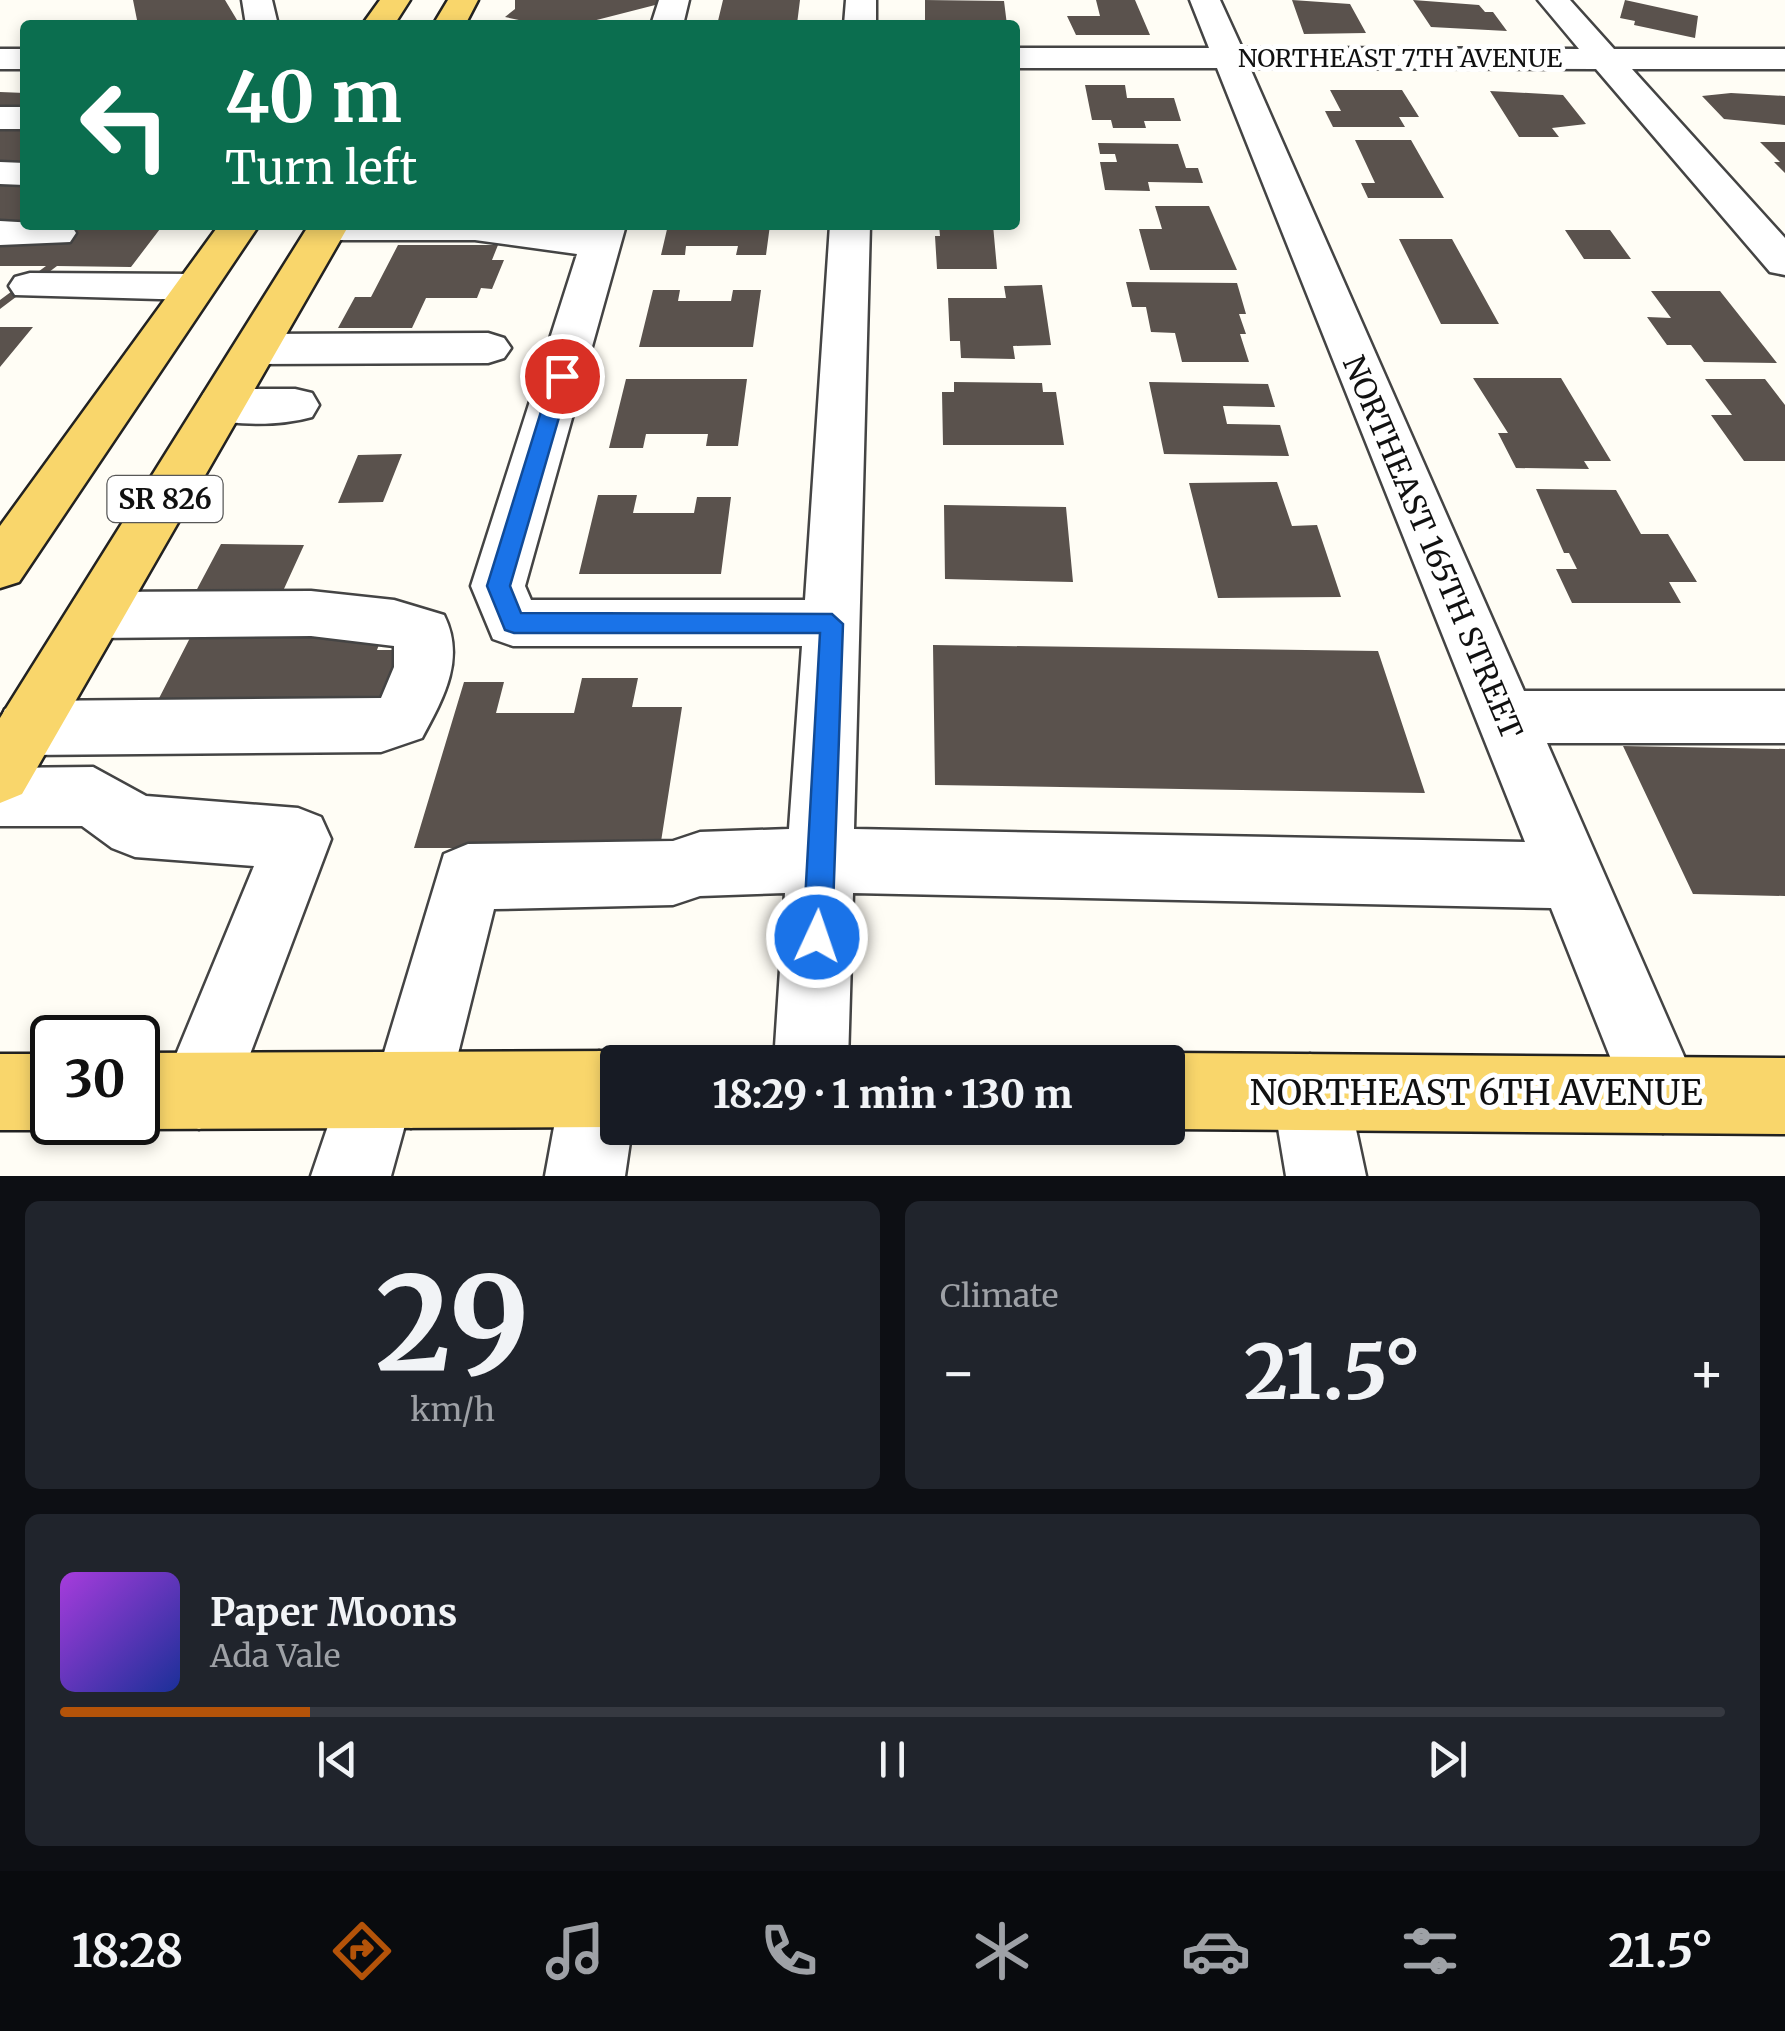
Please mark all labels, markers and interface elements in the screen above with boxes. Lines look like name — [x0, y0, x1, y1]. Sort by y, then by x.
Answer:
street label: NORTHEAST 7TH AVENUE — [1238, 42, 1562, 74]
text: 40 m — [225, 53, 402, 141]
icon: left — [60, 60, 190, 190]
text: Turn left — [225, 140, 417, 196]
pin — [520, 334, 605, 419]
icon: arrive — [535, 349, 590, 404]
street label: NORTHEAST 165TH STREET — [1335, 350, 1531, 744]
road number: SR 826 — [108, 476, 222, 522]
position arrow — [765, 885, 869, 989]
speed limit sign: 30 — [30, 1015, 160, 1145]
text: 18:29 · 1 min · 130 m — [713, 1071, 1072, 1118]
street label: NORTHEAST 6TH AVENUE — [1250, 1071, 1702, 1115]
text: 29 — [375, 1243, 530, 1406]
text: Climate — [940, 1276, 1058, 1316]
text: 21.5° — [1244, 1325, 1421, 1419]
text: − — [940, 1338, 977, 1407]
text: + — [1688, 1338, 1725, 1407]
text: km/h — [410, 1390, 495, 1430]
text: Paper Moons — [210, 1589, 457, 1636]
text: Ada Vale — [210, 1636, 340, 1676]
icon: previous — [310, 1732, 365, 1787]
icon: pause — [865, 1732, 920, 1787]
icon: next — [1420, 1732, 1475, 1787]
icon: directions — [327, 1916, 397, 1986]
icon: music — [540, 1916, 610, 1986]
icon: phone — [754, 1916, 824, 1986]
icon: climate — [967, 1916, 1037, 1986]
icon: car — [1181, 1916, 1251, 1986]
icon: filters — [1395, 1916, 1465, 1986]
text: 18:28 — [72, 1923, 183, 1979]
text: 21.5° — [1608, 1923, 1713, 1979]

